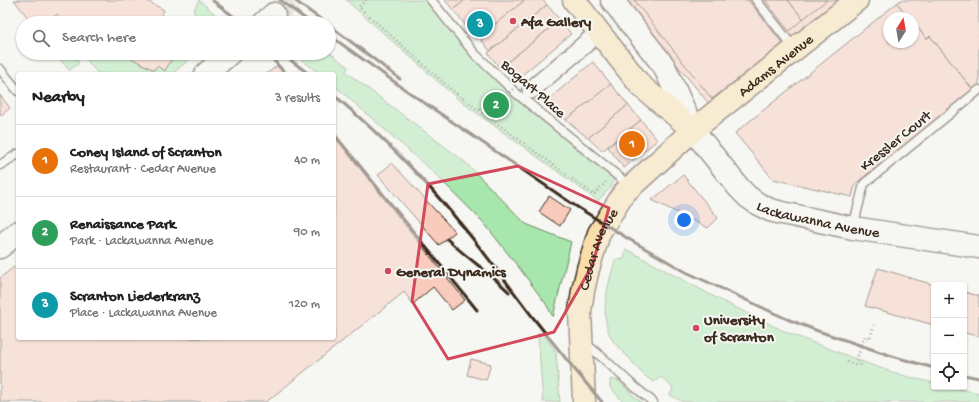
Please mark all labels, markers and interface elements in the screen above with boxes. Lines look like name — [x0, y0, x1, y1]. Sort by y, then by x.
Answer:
pin: 3 — [467, 9, 493, 39]
north arrow — [883, 12, 919, 48]
place label: Afa Gallery — [520, 14, 592, 32]
search box — [16, 16, 336, 60]
marker: Afa Gallery — [508, 16, 518, 26]
icon: search — [30, 27, 52, 49]
text: Search here — [62, 29, 136, 47]
street label: Adams Avenue — [735, 31, 818, 102]
street label: Bogart Place — [496, 56, 569, 123]
text: Nearby — [32, 88, 85, 108]
pin: 2 — [483, 90, 509, 120]
text: 3 results — [275, 91, 320, 106]
street label: Kressler Court — [857, 106, 937, 176]
pin: 1 — [619, 129, 645, 159]
text: Coney Island of Scranton — [70, 144, 222, 162]
text: 1 — [42, 153, 48, 168]
text: 40 m — [294, 153, 320, 168]
text: Restaurant · Cedar Avenue — [70, 162, 216, 177]
street label: Lackawanna Avenue — [753, 198, 881, 243]
street label: Cedar Avenue — [576, 205, 623, 292]
your location — [674, 210, 694, 230]
text: Renaissance Park — [70, 216, 176, 234]
text: 2 — [42, 225, 48, 240]
text: 90 m — [294, 225, 320, 240]
text: Park · Lackawanna Avenue — [70, 234, 213, 249]
place label: General Dynamics — [396, 264, 507, 282]
marker: General Dynamics — [383, 266, 393, 276]
map controls — [931, 282, 967, 390]
button: + — [931, 282, 967, 318]
text: Scranton Liederkranz — [70, 288, 200, 306]
text: 3 — [42, 297, 48, 312]
text: 120 m — [289, 297, 320, 312]
text: Place · Lackawanna Avenue — [70, 306, 217, 321]
place label: University of Scranton — [703, 312, 775, 347]
button: − — [931, 318, 967, 354]
marker: University of Scranton — [691, 323, 701, 333]
button: locate — [931, 354, 967, 390]

